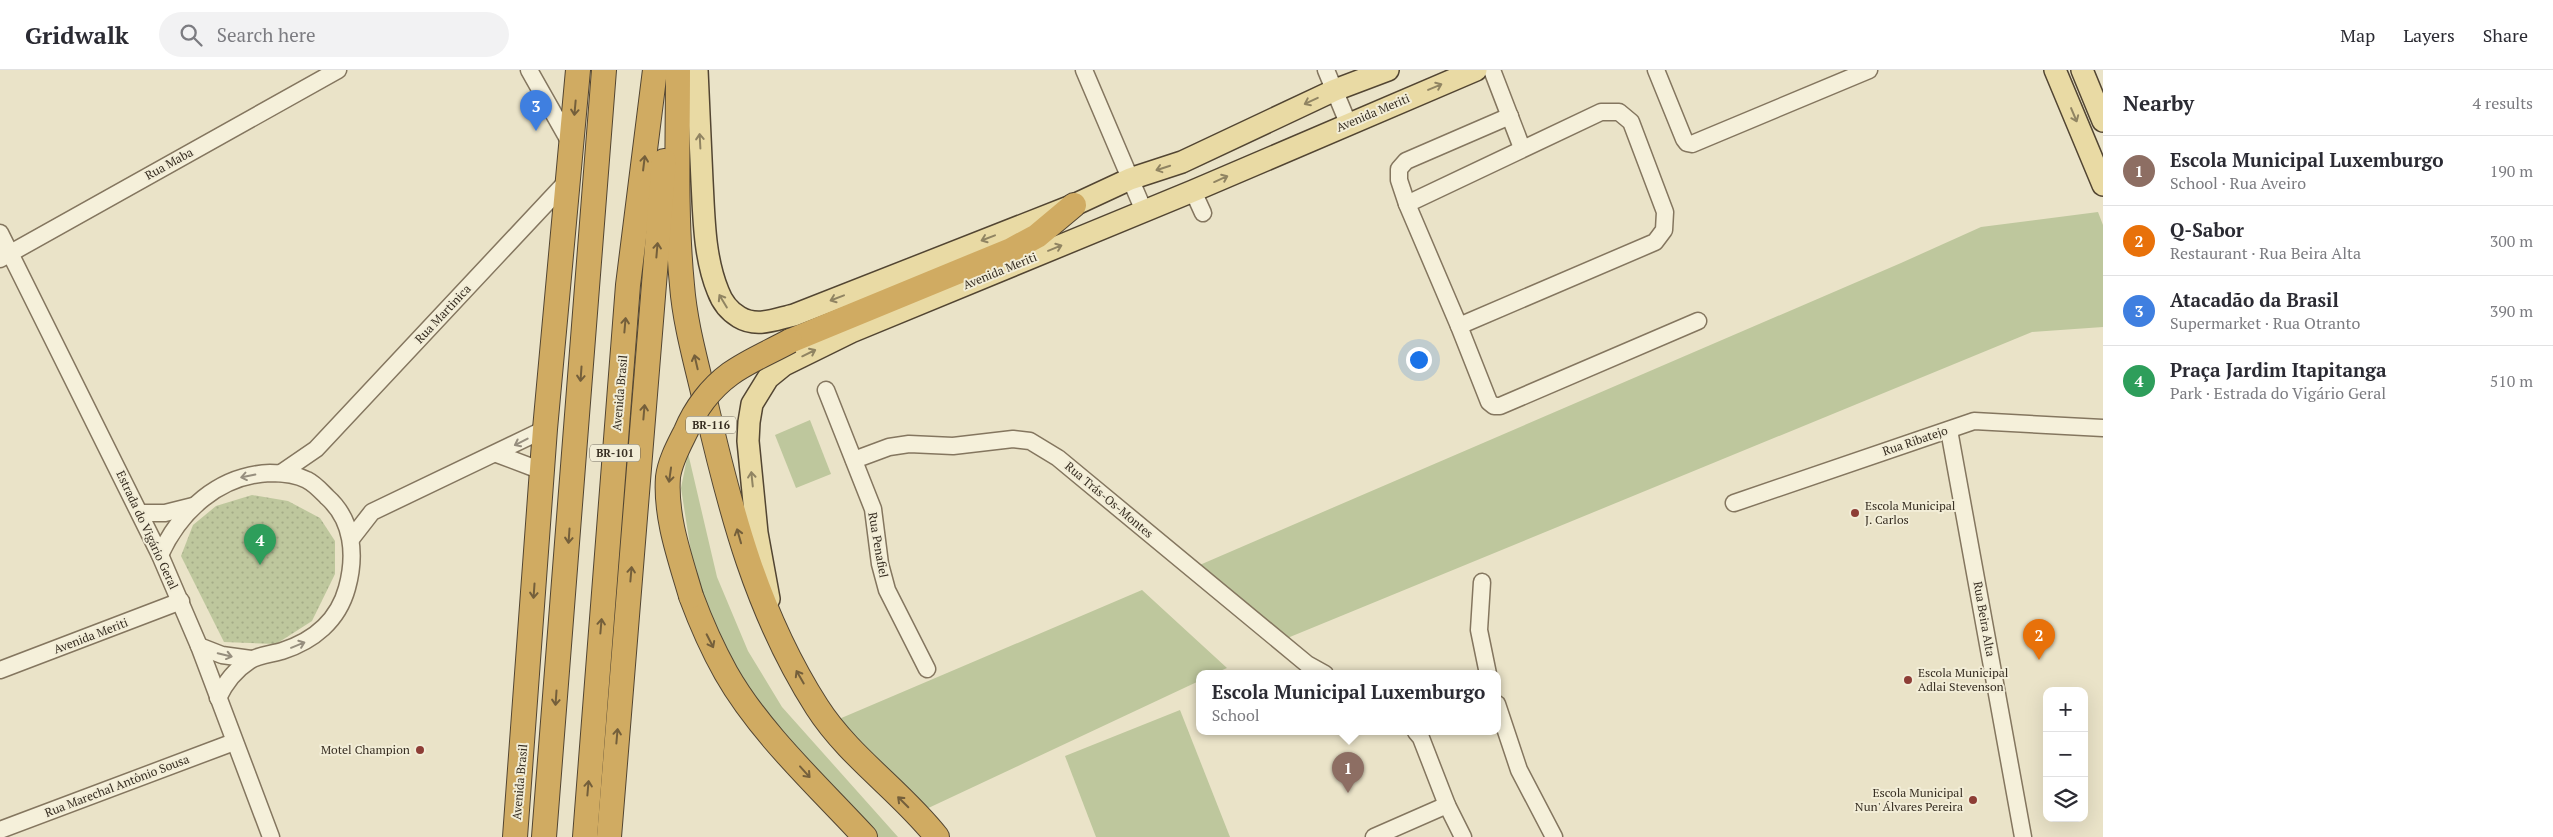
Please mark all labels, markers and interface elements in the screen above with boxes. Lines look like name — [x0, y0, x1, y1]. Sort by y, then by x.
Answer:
search box — [159, 12, 509, 57]
text: Gridwalk — [25, 19, 129, 51]
icon: search — [177, 21, 205, 49]
text: Search here — [217, 22, 316, 47]
text: Map — [2340, 23, 2375, 47]
text: Layers — [2403, 23, 2455, 47]
text: Share — [2483, 23, 2528, 47]
one-way arrow — [1427, 82, 1442, 91]
text: Nearby — [2123, 89, 2194, 117]
pin: 3 — [520, 90, 552, 131]
street label: Avenida Meriti — [1334, 90, 1412, 135]
text: 4 results — [2473, 92, 2533, 114]
one-way arrow — [1304, 97, 1319, 107]
one-way arrow — [570, 100, 580, 116]
one-way arrow — [2069, 107, 2079, 122]
one-way arrow — [696, 134, 705, 150]
street label: Rua Maba — [142, 144, 195, 183]
text: Escola Municipal Luxemburgo — [2170, 147, 2444, 172]
one-way arrow — [639, 156, 649, 172]
text: 1 — [2134, 160, 2144, 182]
text: 190 m — [2490, 160, 2533, 182]
one-way arrow — [1155, 164, 1171, 174]
text: School · Rua Aveiro — [2170, 172, 2306, 194]
one-way arrow — [1213, 173, 1228, 183]
text: Q-Sabor — [2170, 217, 2244, 242]
text: 2 — [2134, 230, 2144, 252]
text: 300 m — [2490, 230, 2533, 252]
one-way arrow — [981, 234, 996, 244]
one-way arrow — [652, 242, 662, 258]
text: Restaurant · Rua Beira Alta — [2170, 242, 2361, 264]
one-way arrow — [1047, 243, 1062, 252]
street label: Avenida Meriti — [961, 249, 1039, 292]
street label: Rua Martinica — [412, 281, 474, 346]
text: Atacadão da Brasil — [2170, 287, 2339, 312]
one-way arrow — [718, 294, 728, 308]
one-way arrow — [830, 294, 845, 303]
text: 3 — [2134, 300, 2144, 322]
text: 390 m — [2490, 300, 2533, 322]
text: Supermarket · Rua Otranto — [2170, 312, 2360, 334]
one-way arrow — [620, 317, 630, 333]
your location — [1406, 347, 1432, 373]
one-way arrow — [801, 348, 816, 357]
street label: Avenida Brasil — [609, 354, 630, 432]
one-way arrow — [691, 354, 700, 370]
text: Praça Jardim Itapitanga — [2170, 357, 2387, 382]
one-way arrow — [576, 366, 586, 382]
text: 4 — [2134, 370, 2144, 392]
text: 510 m — [2490, 370, 2533, 392]
text: Park · Estrada do Vigário Geral — [2170, 382, 2386, 404]
one-way arrow — [639, 404, 649, 420]
road number: BR-116 — [686, 416, 736, 434]
street label: Rua Ribatejo — [1880, 422, 1950, 459]
one-way arrow — [514, 438, 529, 447]
road number: BR-101 — [590, 444, 640, 462]
street label: Rua Trás-Os-Montes — [1062, 458, 1156, 541]
one-way arrow — [665, 467, 675, 483]
street label: Estrada do Vigário Geral — [113, 468, 182, 592]
one-way arrow — [240, 472, 256, 481]
one-way arrow — [747, 472, 757, 488]
place label: Escola Municipal J. Carlos — [1865, 498, 1956, 527]
marker: Escola Municipal J. Carlos — [1849, 507, 1861, 519]
street label: Rua Penafiel — [865, 511, 892, 579]
pin: 4 — [244, 524, 276, 565]
one-way arrow — [564, 528, 573, 544]
one-way arrow — [734, 529, 743, 545]
one-way arrow — [626, 566, 635, 582]
street label: Rua Beira Alta — [1970, 580, 1998, 658]
one-way arrow — [529, 583, 538, 599]
street label: Avenida Meriti — [52, 614, 130, 657]
one-way arrow — [596, 619, 606, 635]
pin: 2 — [2023, 619, 2055, 660]
one-way arrow — [706, 633, 715, 648]
one-way arrow — [290, 640, 305, 649]
one-way arrow — [216, 651, 232, 660]
place label: Escola Municipal Adlai Stevenson — [1918, 665, 2009, 694]
popup — [1196, 670, 1501, 735]
one-way arrow — [795, 671, 805, 685]
marker: Escola Municipal Adlai Stevenson — [1902, 674, 1914, 686]
text: Escola Municipal Luxemburgo — [1212, 679, 1485, 704]
map controls — [2043, 687, 2088, 822]
button: + — [2043, 687, 2088, 732]
one-way arrow — [552, 690, 561, 706]
text: School — [1212, 704, 1260, 726]
one-way arrow — [613, 728, 622, 744]
button: − — [2043, 732, 2088, 777]
place label: Motel Champion — [321, 742, 410, 757]
street label: Avenida Brasil — [509, 743, 530, 821]
marker: Motel Champion — [414, 744, 426, 756]
street label: Rua Marechal Antônio Sousa — [42, 751, 191, 820]
pin: 1 — [1332, 752, 1364, 793]
one-way arrow — [799, 765, 811, 778]
button: layers — [2043, 777, 2088, 822]
one-way arrow — [584, 781, 593, 797]
place label: Escola Municipal Nun' Álvares Pereira — [1855, 785, 1963, 814]
marker: Escola Municipal Nun' Álvares Pereira — [1967, 794, 1979, 806]
one-way arrow — [897, 796, 910, 808]

